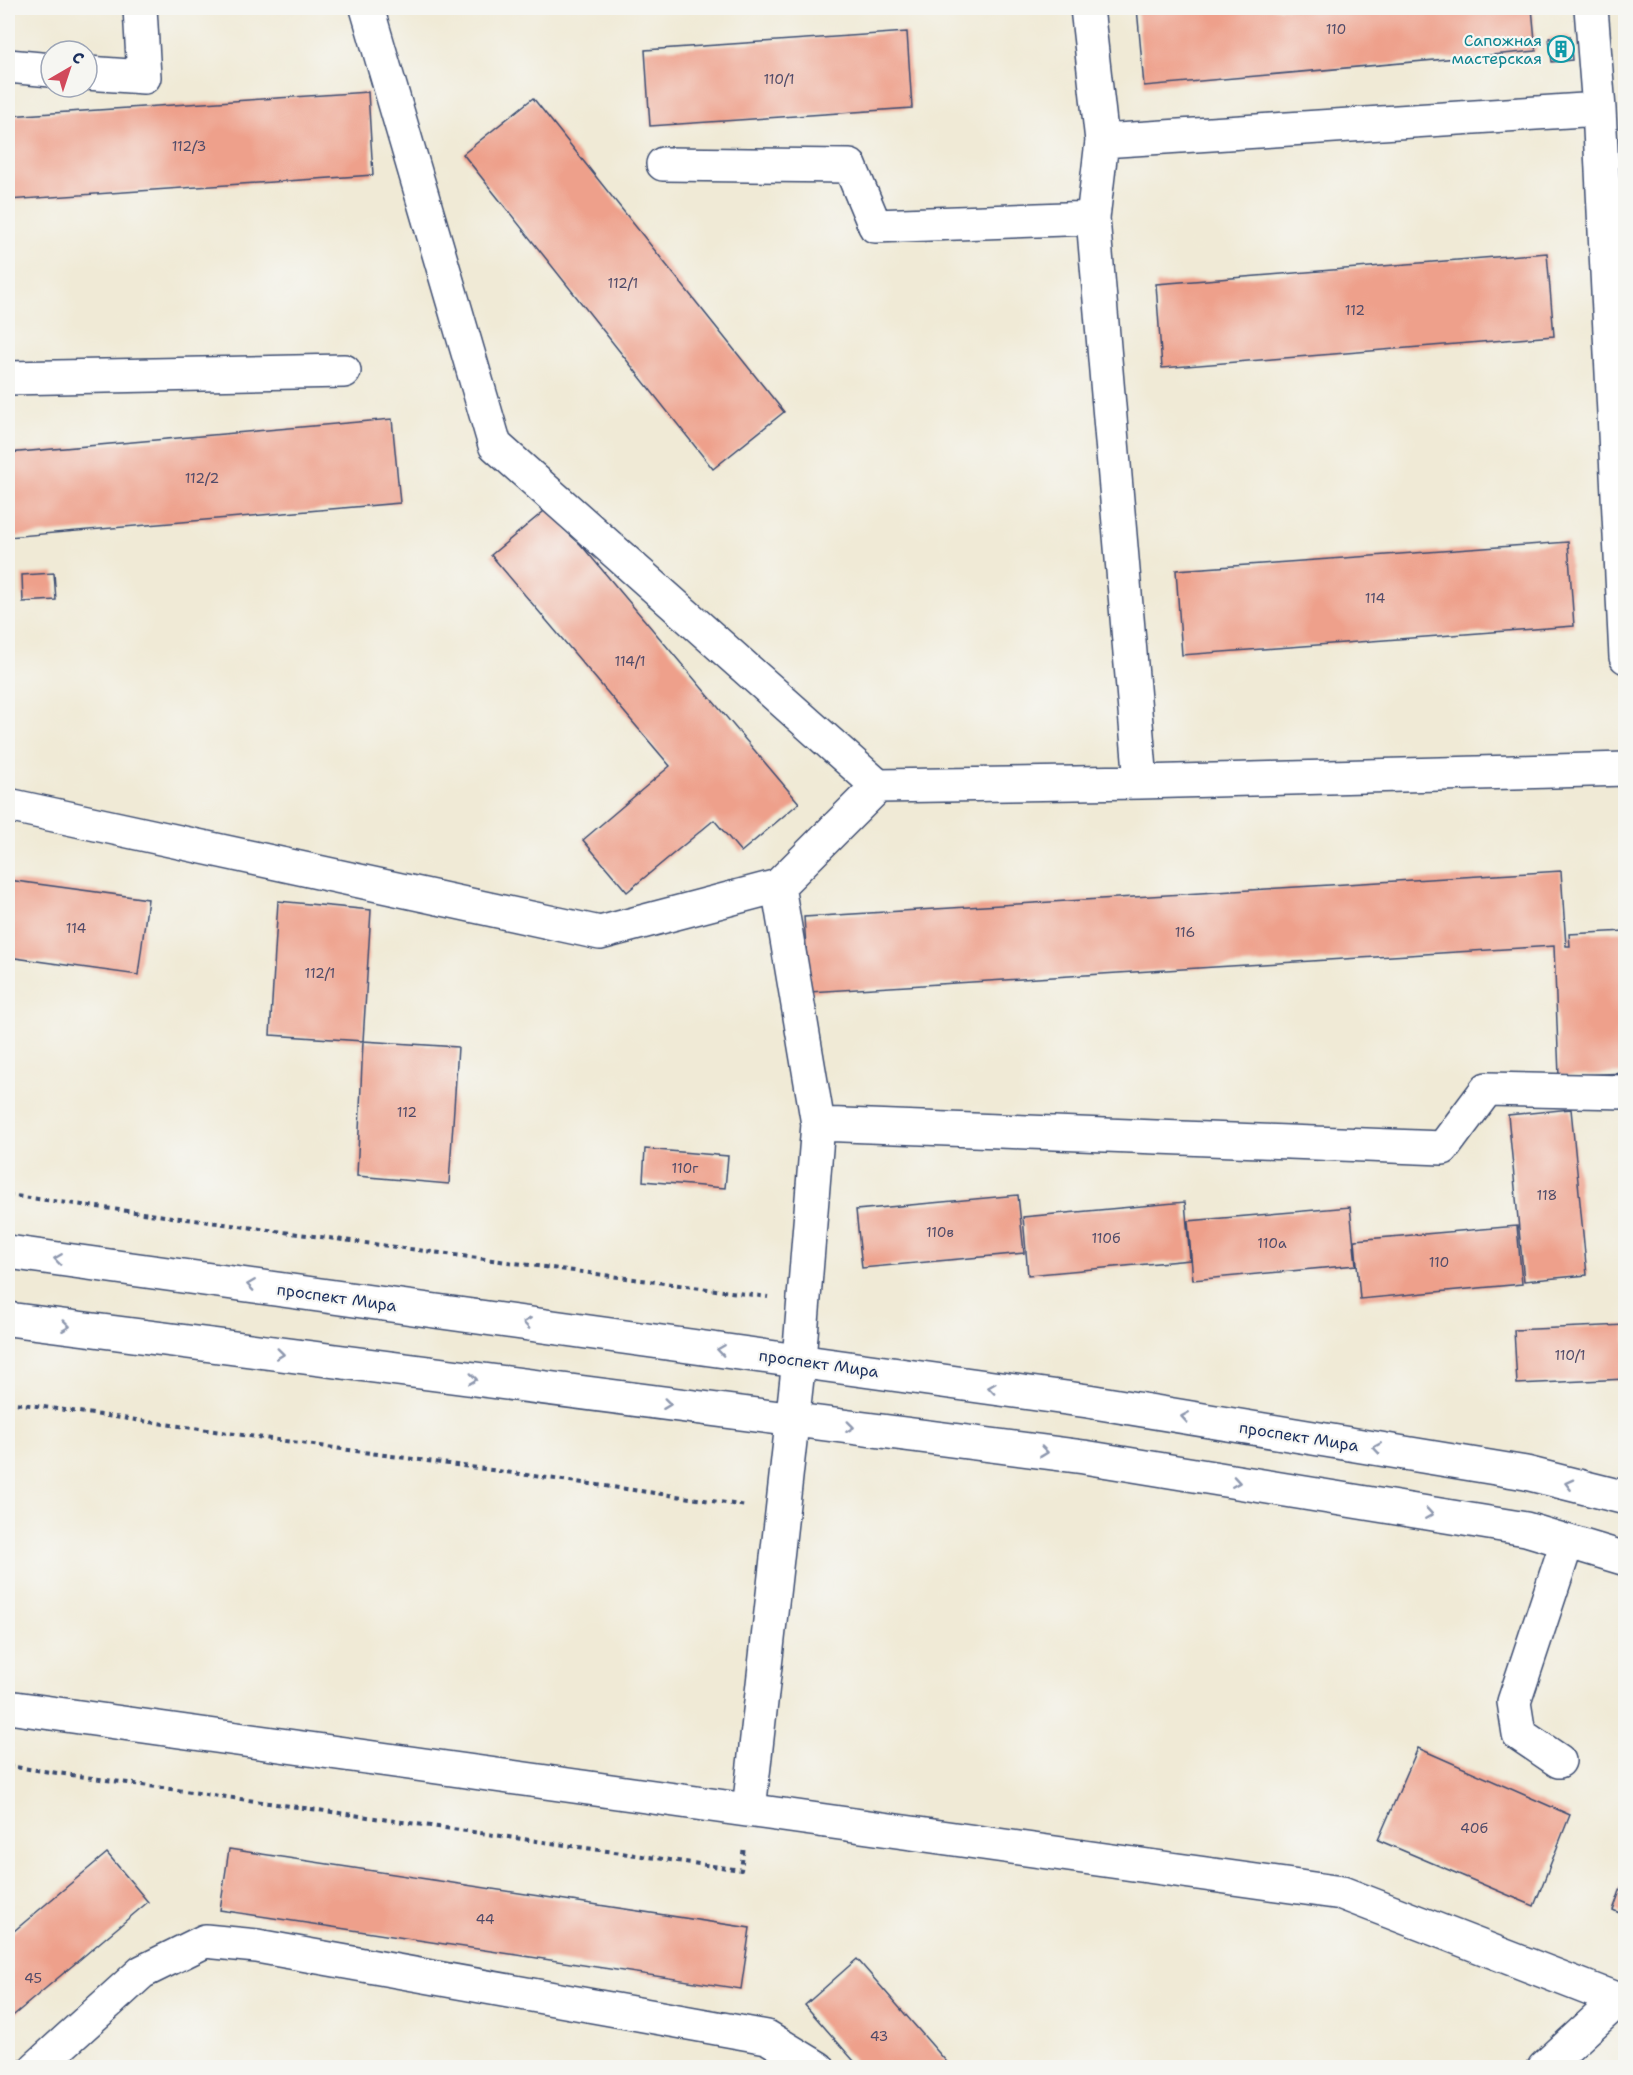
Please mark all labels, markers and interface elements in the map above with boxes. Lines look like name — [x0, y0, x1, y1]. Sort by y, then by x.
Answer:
house number: 110 — [1326, 20, 1346, 38]
place label: Сапожная мастерская — [1452, 30, 1542, 69]
building icon: Сапожная мастерская — [1546, 34, 1576, 64]
north arrow — [39, 39, 99, 99]
text: С — [68, 46, 89, 69]
house number: 110/1 — [763, 70, 795, 88]
house number: 112/3 — [172, 137, 206, 155]
house number: 112/1 — [608, 274, 638, 292]
house number: 112 — [1345, 301, 1365, 319]
house number: 112/2 — [185, 469, 219, 487]
house number: 114 — [1365, 589, 1385, 607]
house number: 114/1 — [615, 652, 645, 670]
house number: 114 — [66, 919, 86, 937]
house number: 116 — [1175, 923, 1195, 941]
house number: 112/1 — [305, 964, 335, 982]
house number: 112 — [397, 1103, 417, 1121]
house number: 110г — [672, 1159, 699, 1177]
house number: 118 — [1537, 1186, 1557, 1204]
house number: 110в — [926, 1223, 954, 1241]
house number: 110б — [1091, 1229, 1121, 1247]
house number: 110а — [1257, 1234, 1287, 1252]
one-way arrow — [53, 1253, 62, 1266]
house number: 110 — [1429, 1253, 1449, 1271]
street label: проспект Мира — [276, 1279, 398, 1316]
one-way arrow — [246, 1280, 256, 1292]
one-way arrow — [523, 1318, 532, 1330]
one-way arrow — [61, 1320, 70, 1332]
one-way arrow — [716, 1344, 725, 1356]
street label: проспект Мира — [758, 1345, 880, 1382]
house number: 110/1 — [1554, 1346, 1586, 1364]
one-way arrow — [275, 1347, 284, 1359]
one-way arrow — [469, 1372, 478, 1384]
one-way arrow — [987, 1382, 997, 1394]
one-way arrow — [662, 1397, 671, 1409]
one-way arrow — [1180, 1411, 1190, 1424]
street label: проспект Мира — [1238, 1417, 1360, 1456]
one-way arrow — [846, 1421, 855, 1433]
one-way arrow — [1373, 1443, 1382, 1455]
one-way arrow — [1039, 1446, 1048, 1458]
one-way arrow — [1232, 1476, 1241, 1488]
one-way arrow — [1564, 1478, 1574, 1491]
one-way arrow — [1424, 1507, 1433, 1519]
house number: 40б — [1460, 1819, 1488, 1837]
house number: 44 — [475, 1910, 495, 1928]
house number: 45 — [24, 1969, 42, 1987]
house number: 43 — [870, 2027, 888, 2045]

